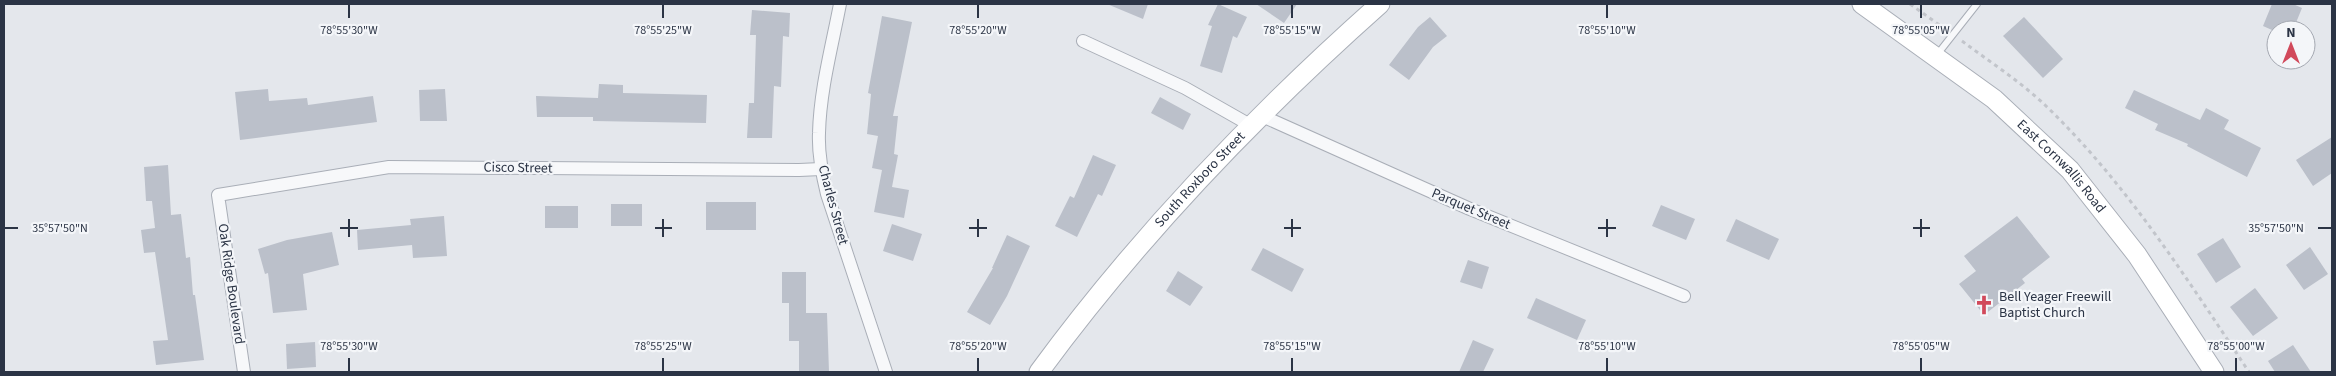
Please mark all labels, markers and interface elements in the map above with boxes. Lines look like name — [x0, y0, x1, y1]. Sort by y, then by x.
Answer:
north arrow — [2266, 20, 2316, 70]
text: 78°55'30"W — [320, 22, 378, 39]
text: 78°55'25"W — [634, 22, 692, 39]
text: 78°55'20"W — [949, 22, 1007, 39]
text: 78°55'15"W — [1263, 22, 1321, 39]
text: 78°55'10"W — [1578, 22, 1636, 39]
text: 78°55'05"W — [1892, 22, 1950, 39]
text: N — [2286, 23, 2296, 43]
street label: East Cornwallis Road — [2012, 115, 2110, 217]
street label: South Roxboro Street — [1150, 127, 1250, 232]
street label: Cisco Street — [483, 157, 553, 179]
street label: Charles Street — [813, 163, 853, 247]
street label: Parquet Street — [1428, 183, 1514, 235]
text: 35°57'50"N — [32, 220, 88, 237]
text: 35°57'50"N — [2248, 220, 2304, 237]
street label: Oak Ridge Boulevard — [213, 222, 249, 346]
place label: Bell Yeager Freewill Baptist Church — [1999, 287, 2112, 323]
church icon: Bell Yeager Freewill Baptist Church — [1973, 294, 1995, 316]
text: 78°55'30"W — [320, 338, 378, 355]
text: 78°55'25"W — [634, 338, 692, 355]
text: 78°55'20"W — [949, 338, 1007, 355]
text: 78°55'15"W — [1263, 338, 1321, 355]
text: 78°55'10"W — [1578, 338, 1636, 355]
text: 78°55'05"W — [1892, 338, 1950, 355]
text: 78°55'00"W — [2207, 338, 2265, 355]

